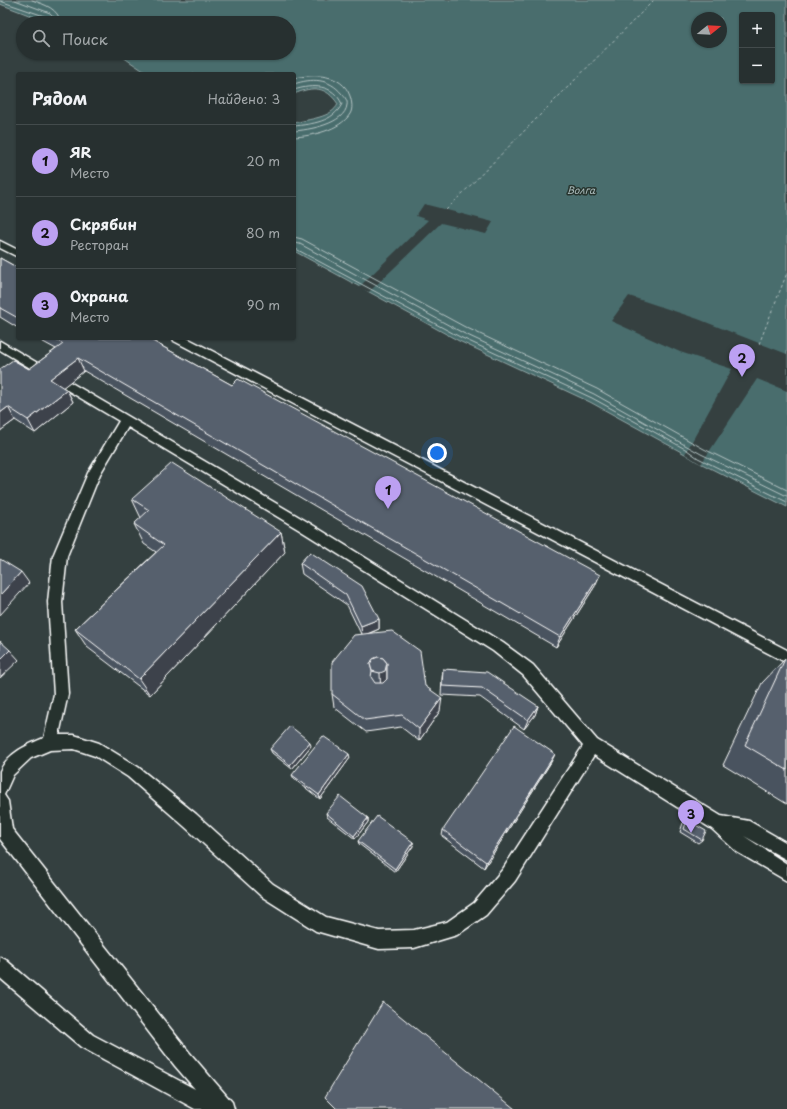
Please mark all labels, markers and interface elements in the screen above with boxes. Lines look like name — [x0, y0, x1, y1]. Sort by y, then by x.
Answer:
north arrow — [691, 12, 727, 48]
map controls — [739, 12, 775, 84]
button: + — [739, 12, 775, 48]
search box — [16, 16, 296, 60]
icon: search — [30, 27, 52, 49]
text: Поиск — [62, 27, 108, 50]
button: − — [739, 48, 775, 84]
text: Рядом — [32, 85, 87, 111]
text: Найдено: 3 — [208, 89, 280, 108]
text: ЯR — [70, 140, 92, 163]
text: 1 — [42, 151, 48, 170]
text: 20 m — [246, 151, 280, 170]
text: Место — [70, 163, 110, 182]
water label: Волга — [567, 182, 596, 197]
text: Скрябин — [70, 212, 137, 235]
text: 2 — [40, 223, 50, 242]
text: 80 m — [246, 223, 280, 242]
text: Ресторан — [70, 235, 129, 254]
text: Охрана — [70, 284, 128, 307]
text: 3 — [41, 295, 49, 314]
text: 90 m — [247, 295, 280, 314]
text: Место — [70, 307, 110, 326]
pin: 2 — [729, 344, 755, 377]
your location — [427, 443, 447, 463]
pin: 1 — [375, 476, 401, 509]
pin: 3 — [678, 800, 704, 833]

